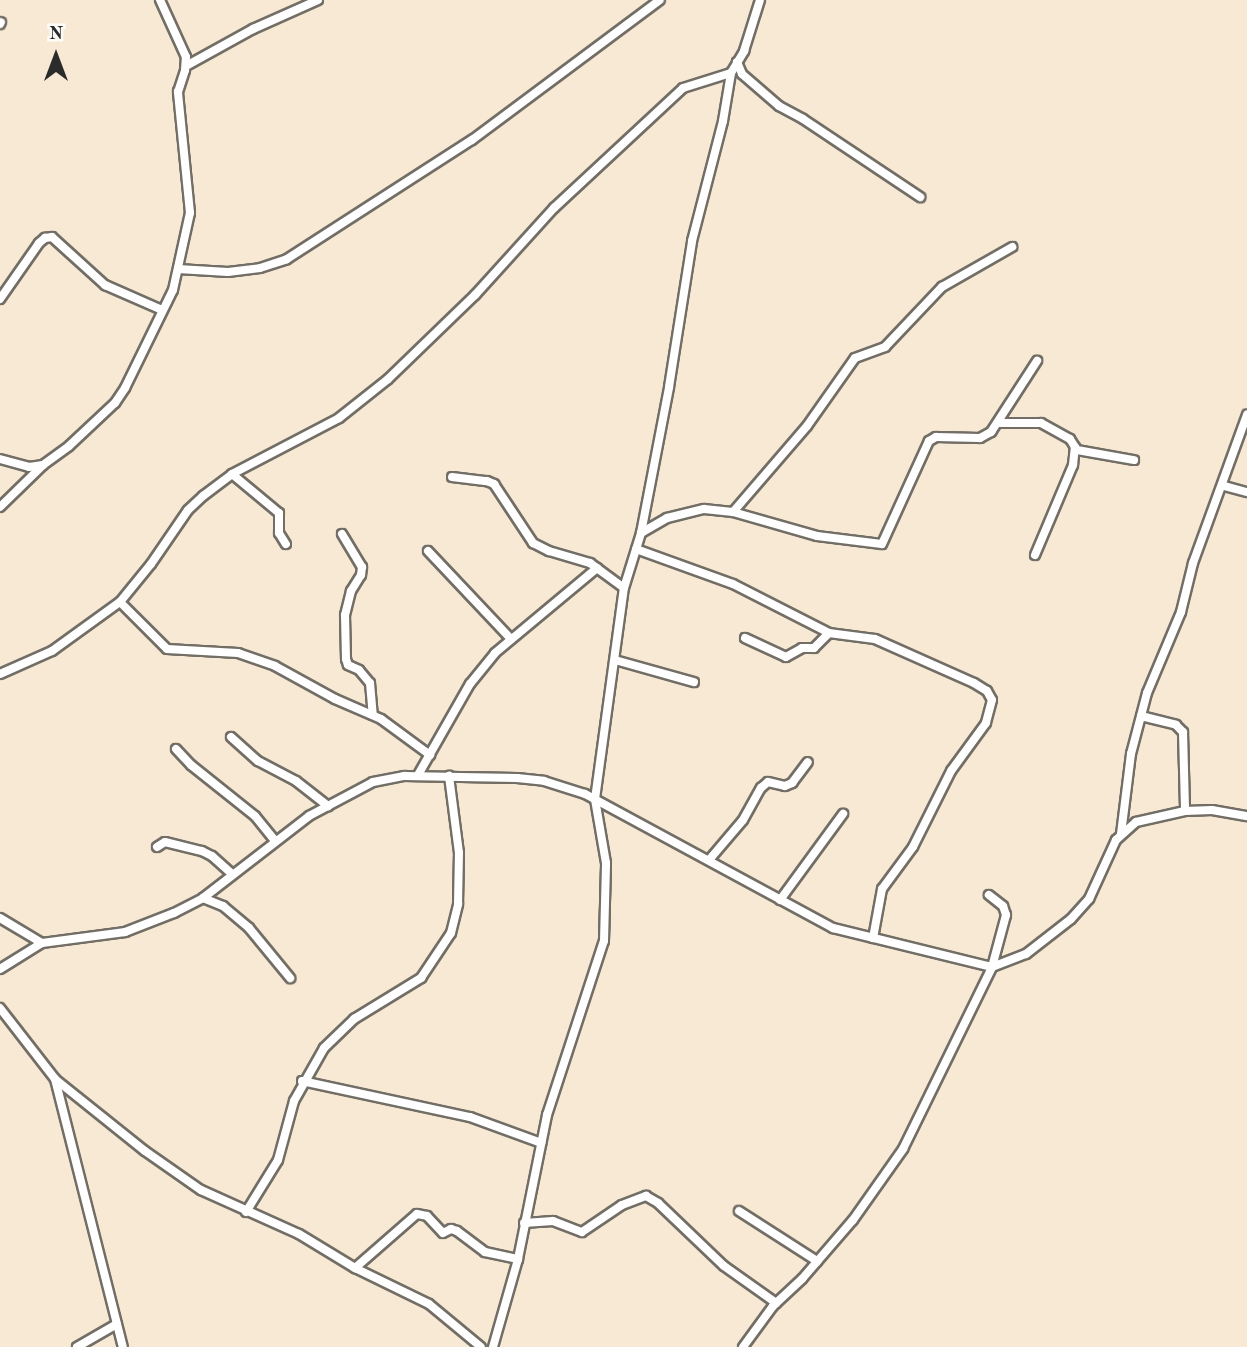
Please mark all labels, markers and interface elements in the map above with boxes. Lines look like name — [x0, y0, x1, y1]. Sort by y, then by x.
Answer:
north arrow — [21, 21, 91, 91]
text: N — [49, 25, 63, 44]

